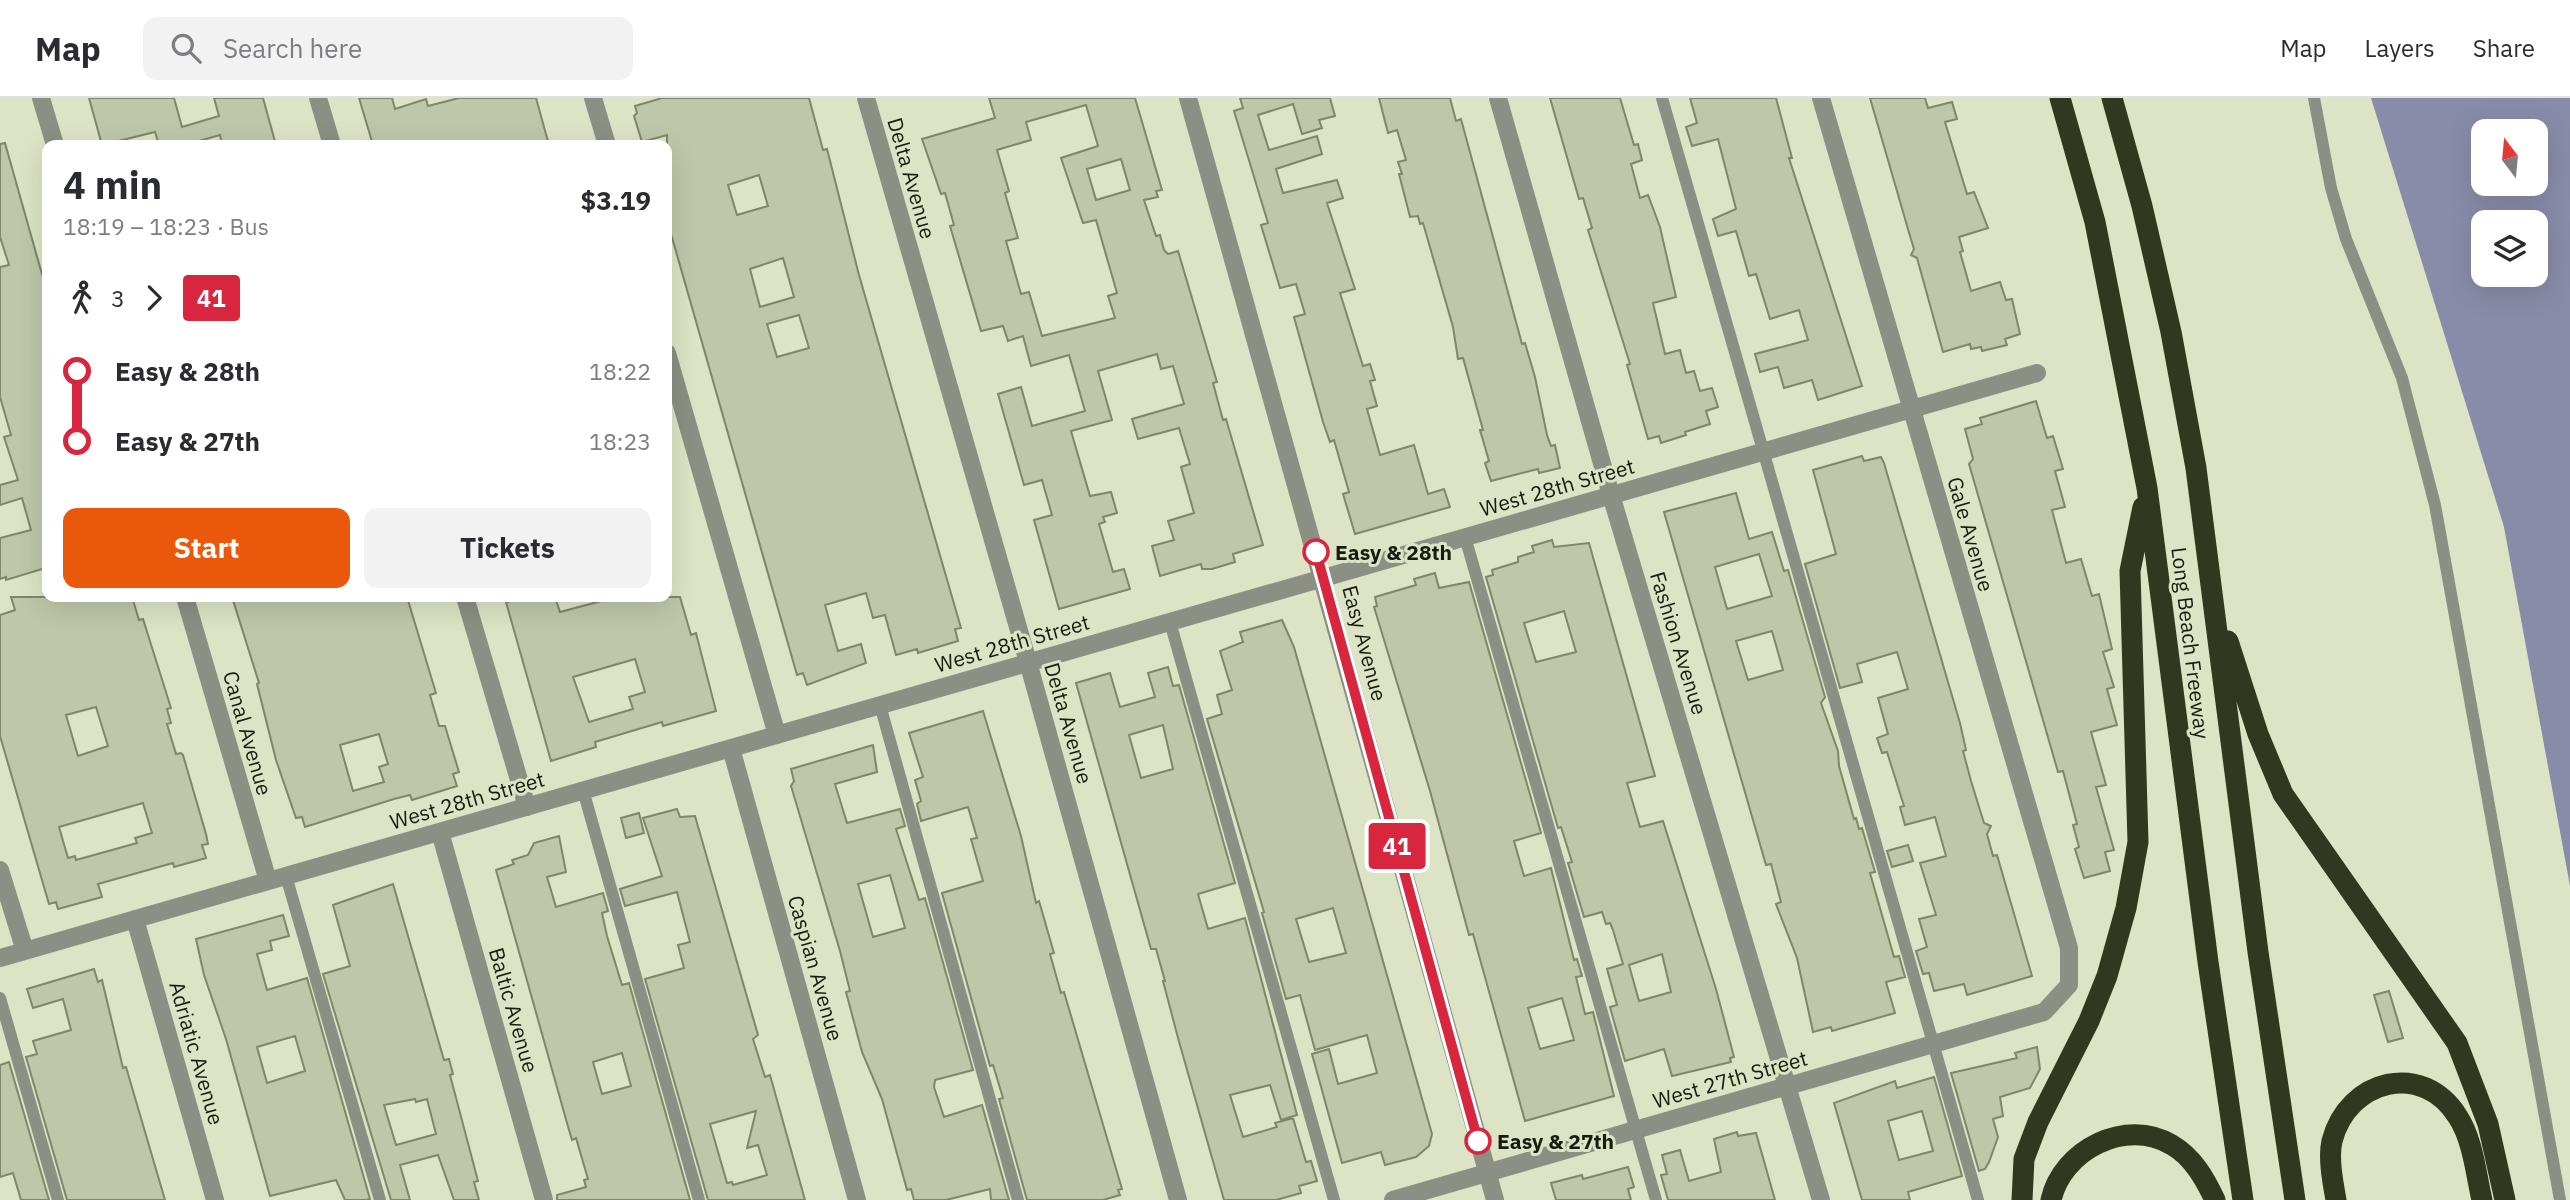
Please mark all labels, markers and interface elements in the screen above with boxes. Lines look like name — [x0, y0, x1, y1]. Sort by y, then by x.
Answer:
search box — [143, 17, 633, 80]
text: Map — [35, 27, 101, 70]
icon: search — [167, 29, 205, 67]
text: Search here — [223, 31, 362, 65]
text: Map — [2280, 32, 2327, 64]
text: Layers — [2365, 32, 2435, 64]
text: Share — [2473, 32, 2535, 64]
street label: Delta Avenue — [881, 114, 943, 242]
north arrow — [2471, 119, 2548, 196]
map controls — [2471, 119, 2548, 287]
text: 4 min — [63, 160, 162, 209]
text: $3.19 — [581, 183, 651, 217]
button: layers — [2471, 210, 2548, 287]
text: 18:19 – 18:23 · Bus — [63, 211, 269, 241]
icon: walk — [63, 279, 101, 317]
icon: forward — [135, 279, 173, 317]
text: 41 — [197, 282, 226, 314]
text: 3 — [111, 283, 125, 313]
text: Easy & 28th — [115, 354, 260, 388]
text: 18:22 — [589, 356, 651, 386]
text: Easy & 27th — [115, 424, 260, 458]
text: 18:23 — [589, 426, 651, 456]
street label: West 28th Street — [1477, 452, 1637, 522]
street label: Gale Avenue — [1941, 473, 2001, 595]
button: Start — [63, 508, 350, 588]
button: Tickets — [364, 508, 651, 588]
place label: Easy & 28th — [1335, 538, 1452, 566]
marker: Easy & 28th — [1303, 539, 1329, 565]
street label: Long Beach Freeway — [2165, 545, 2217, 741]
street label: Fashion Avenue — [1644, 568, 1714, 718]
street label: Easy Avenue — [1336, 582, 1394, 704]
street label: West 28th Street — [932, 608, 1092, 678]
street label: Delta Avenue — [1038, 659, 1100, 787]
street label: Canal Avenue — [217, 668, 279, 798]
street label: West 28th Street — [387, 765, 547, 835]
line badge: 41 — [1366, 823, 1428, 869]
text: 41 — [1383, 830, 1411, 862]
street label: Caspian Avenue — [782, 892, 850, 1044]
street label: Baltic Avenue — [483, 944, 545, 1076]
street label: Adriatic Avenue — [163, 978, 231, 1128]
street label: West 27th Street — [1650, 1044, 1810, 1114]
place label: Easy & 27th — [1497, 1127, 1614, 1155]
marker: Easy & 27th — [1465, 1128, 1491, 1154]

